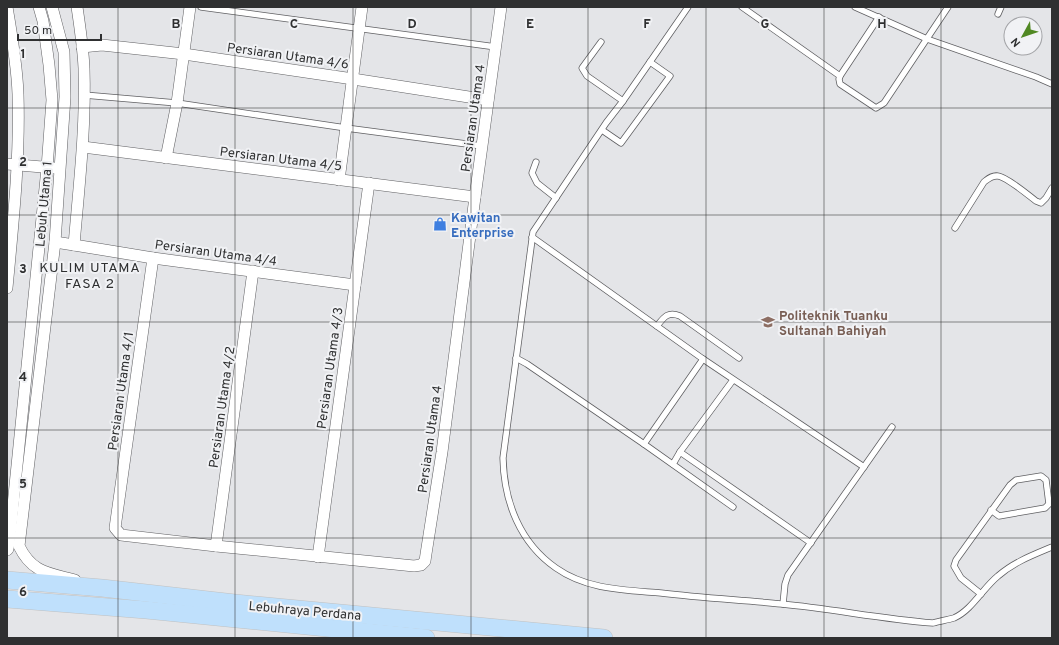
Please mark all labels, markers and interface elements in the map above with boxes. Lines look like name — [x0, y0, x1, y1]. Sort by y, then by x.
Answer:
scale bar — [18, 16, 101, 42]
north arrow — [1003, 16, 1043, 56]
text: B — [172, 17, 181, 33]
text: C — [290, 17, 298, 33]
text: D — [407, 17, 417, 33]
text: E — [526, 17, 534, 33]
text: F — [643, 17, 651, 33]
text: G — [761, 17, 770, 33]
text: H — [877, 17, 887, 33]
text: 50 m — [24, 23, 52, 39]
text: N — [1008, 34, 1024, 49]
street label: Persiaran Utama 4/6 — [226, 41, 350, 73]
text: 1 — [20, 47, 26, 63]
street label: Persiaran Utama 4 — [458, 63, 489, 173]
street label: Persiaran Utama 4/5 — [219, 145, 343, 175]
text: 2 — [19, 155, 27, 171]
street label: Lebuh Utama 1 — [33, 161, 57, 248]
place label: Kawitan Enterprise — [451, 211, 514, 242]
shop icon: Kawitan Enterprise — [432, 216, 448, 232]
street label: Persiaran Utama 4/4 — [154, 237, 278, 270]
district label: KULIM UTAMA FASA 2 — [39, 260, 141, 293]
text: 3 — [19, 262, 27, 278]
street label: Persiaran Utama 4/3 — [315, 306, 347, 430]
place label: Politeknik Tuanku Sultanah Bahiyah — [779, 309, 888, 340]
school or university icon: Politeknik Tuanku Sultanah Bahiyah — [760, 314, 776, 330]
street label: Persiaran Utama 4/1 — [106, 331, 138, 452]
street label: Persiaran Utama 4/2 — [207, 345, 239, 469]
text: 4 — [19, 370, 27, 386]
street label: Persiaran Utama 4 — [415, 384, 446, 494]
text: 5 — [19, 477, 27, 493]
text: 6 — [19, 585, 27, 601]
street label: Lebuhraya Perdana — [248, 599, 362, 625]

